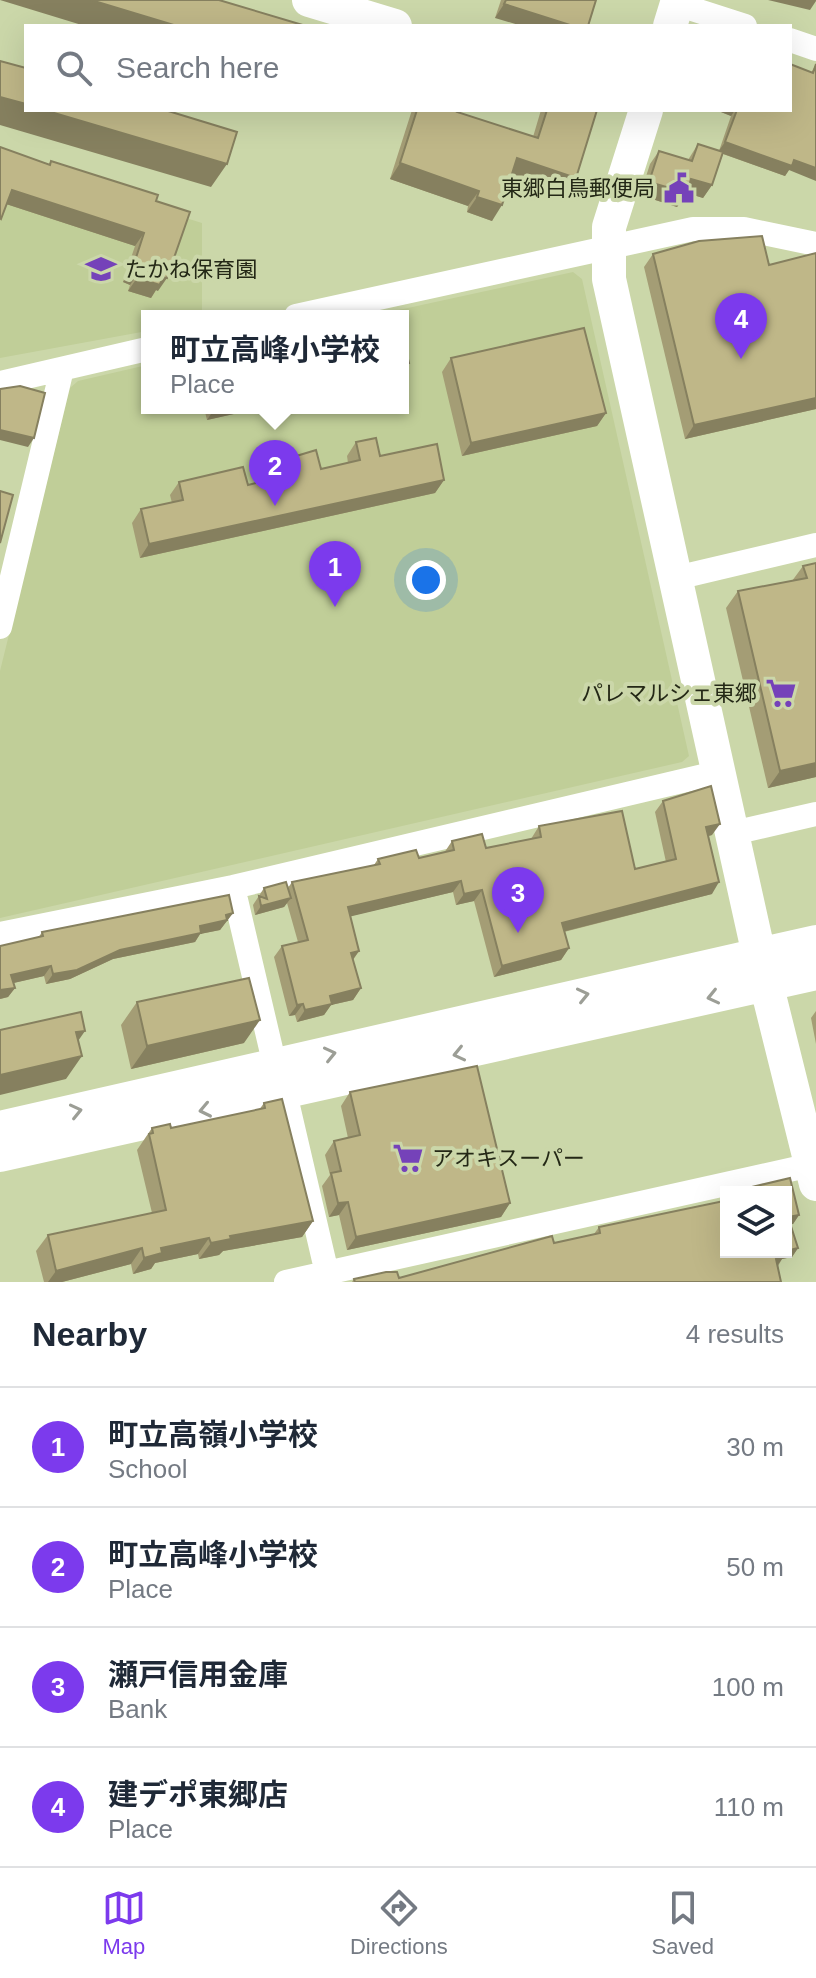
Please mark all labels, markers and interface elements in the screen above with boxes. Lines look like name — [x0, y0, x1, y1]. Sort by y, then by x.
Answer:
search box — [24, 24, 792, 112]
icon: search — [52, 46, 96, 90]
text: Search here — [116, 51, 279, 84]
public building icon: 東郷白鳥郵便局 — [662, 171, 696, 205]
place label: 東郷白鳥郵便局 — [501, 176, 655, 201]
school or university icon: たかね保育園 — [84, 252, 118, 286]
place label: たかね保育園 — [125, 257, 257, 282]
pin: 4 — [715, 293, 767, 359]
popup — [141, 310, 409, 414]
text: 町立高峰小学校 — [170, 333, 380, 366]
text: Place — [170, 369, 235, 399]
pin: 2 — [249, 440, 301, 506]
pin: 1 — [309, 541, 361, 607]
your location — [406, 560, 446, 600]
supermarket icon: パレマルシェ東郷 — [764, 676, 798, 710]
place label: パレマルシェ東郷 — [581, 681, 757, 706]
pin: 3 — [492, 867, 544, 933]
one-way arrow — [576, 988, 590, 1005]
one-way arrow — [706, 988, 720, 1005]
one-way arrow — [453, 1045, 466, 1062]
one-way arrow — [322, 1046, 336, 1063]
one-way arrow — [199, 1101, 212, 1118]
one-way arrow — [69, 1103, 82, 1120]
supermarket icon: アオキスーパー — [391, 1141, 425, 1175]
place label: アオキスーパー — [432, 1146, 585, 1171]
map controls — [720, 1186, 792, 1258]
button: layers — [720, 1186, 792, 1258]
text: Nearby — [32, 1315, 147, 1353]
text: 4 results — [686, 1319, 784, 1349]
text: 町立高嶺小学校 — [108, 1418, 318, 1451]
text: 1 — [51, 1432, 65, 1462]
text: 30 m — [726, 1432, 784, 1462]
text: School — [108, 1454, 188, 1484]
text: 町立高峰小学校 — [108, 1538, 318, 1571]
text: 2 — [51, 1552, 65, 1582]
text: 50 m — [726, 1552, 784, 1582]
text: Place — [108, 1574, 173, 1604]
text: 瀬戸信用金庫 — [108, 1658, 288, 1691]
text: 3 — [51, 1672, 65, 1702]
text: 100 m — [712, 1672, 784, 1702]
text: Bank — [108, 1694, 167, 1724]
text: 建デポ東郷店 — [108, 1778, 288, 1811]
text: 4 — [51, 1792, 65, 1822]
text: 110 m — [714, 1792, 784, 1822]
text: Place — [108, 1814, 173, 1844]
tab: Map — [102, 1886, 146, 1960]
tab: Directions — [350, 1886, 448, 1960]
tab: Saved — [652, 1886, 714, 1960]

